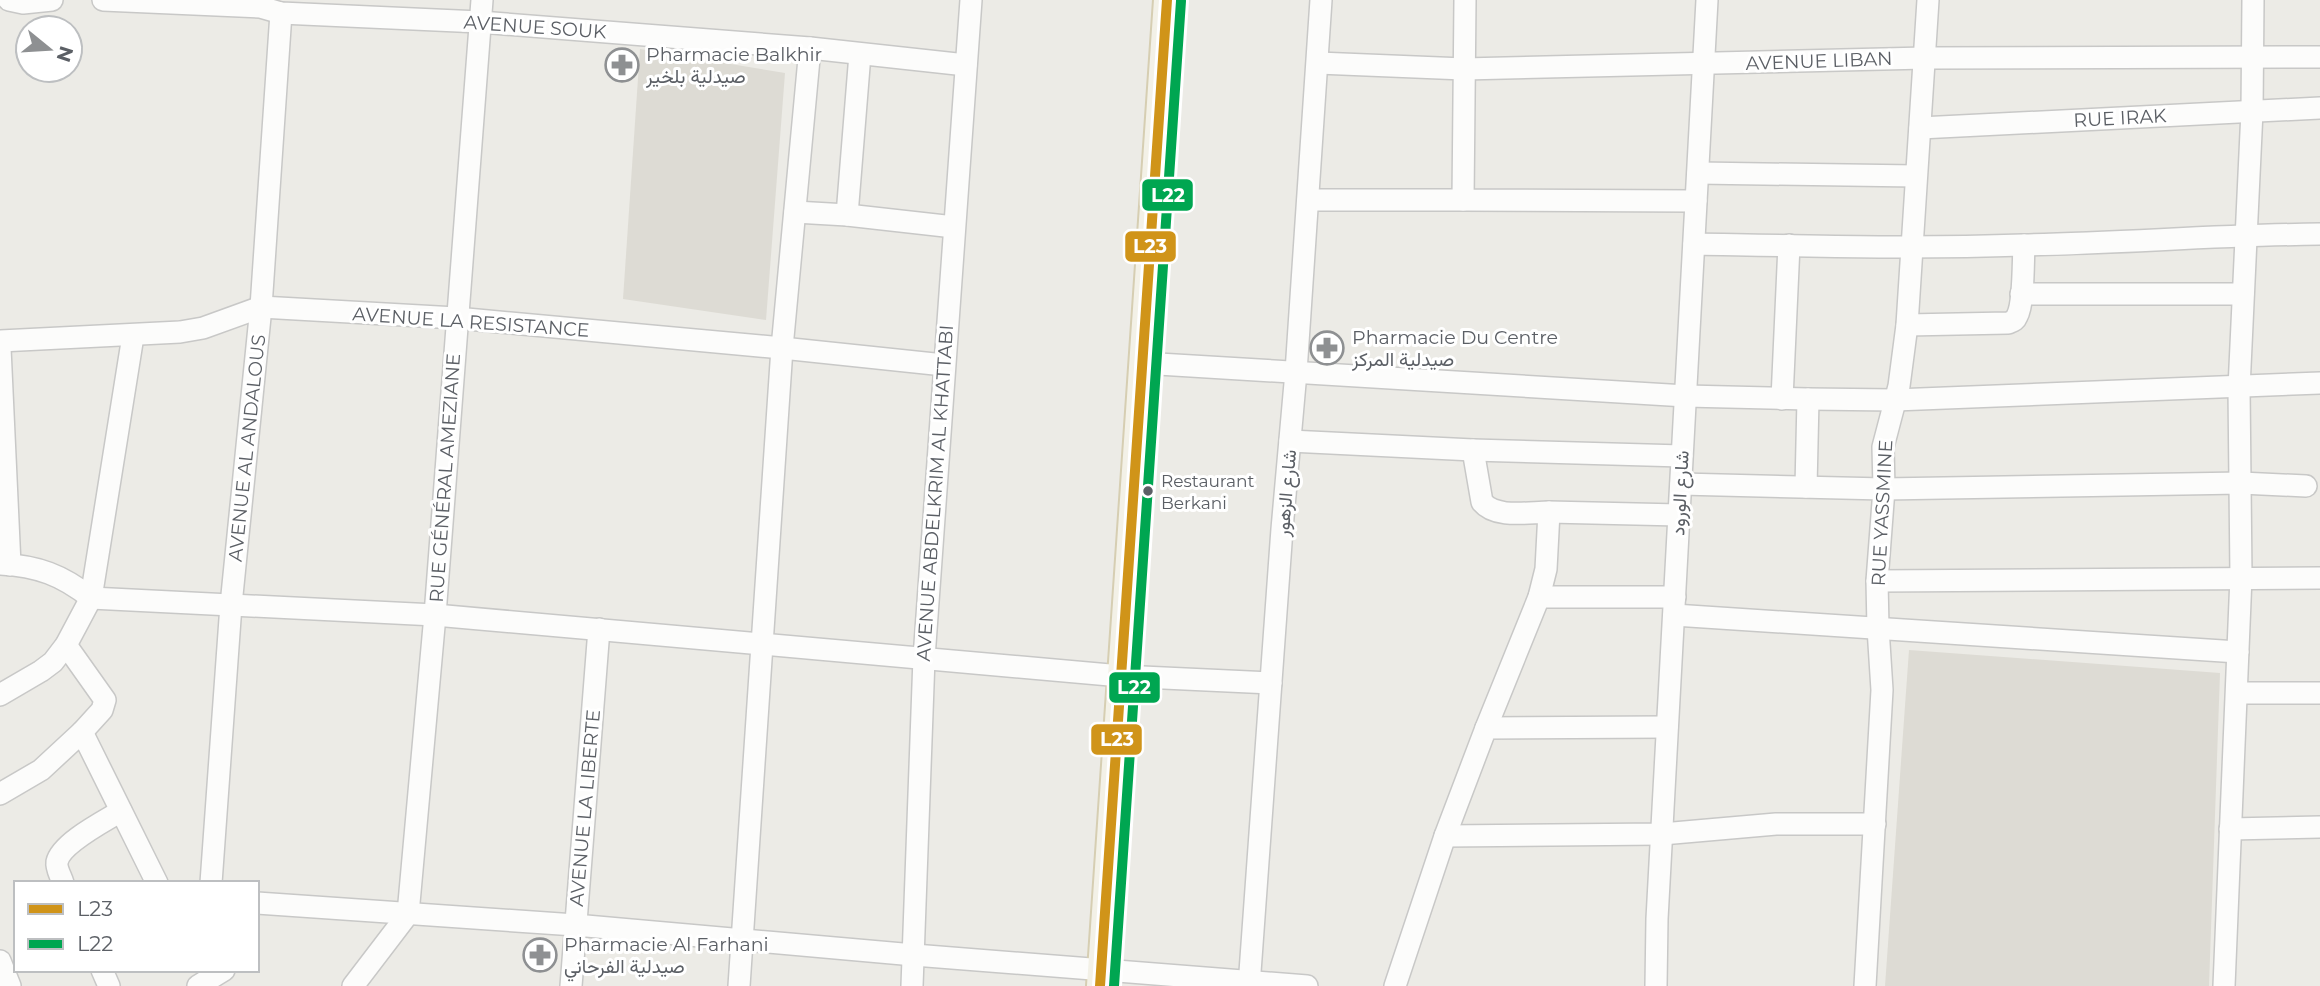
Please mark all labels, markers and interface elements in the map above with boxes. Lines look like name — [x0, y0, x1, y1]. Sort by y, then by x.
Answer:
street label: AVENUE SOUK — [463, 11, 608, 43]
north arrow — [14, 14, 84, 84]
text: N — [51, 43, 78, 65]
place label: Pharmacie Balkhir صيدلية بلخير — [645, 43, 822, 88]
pharmacy icon: Pharmacie Balkhir صيدلية بلخير — [603, 46, 641, 84]
street label: AVENUE LIBAN — [1745, 47, 1893, 75]
street label: RUE IRAK — [2073, 104, 2168, 132]
line badge: L22 — [1141, 178, 1194, 212]
text: L22 — [1151, 184, 1185, 207]
line badge: L23 — [1124, 230, 1177, 263]
text: L23 — [1133, 235, 1167, 258]
street label: AVENUE LA RESISTANCE — [352, 302, 590, 342]
street label: AVENUE ABDELKRIM AL KHATTABI — [912, 324, 958, 662]
place label: Pharmacie Du Centre صيدلية المركز — [1351, 326, 1558, 371]
pharmacy icon: Pharmacie Du Centre صيدلية المركز — [1308, 329, 1346, 367]
street label: AVENUE AL ANDALOUS — [224, 333, 270, 563]
street label: RUE GÉNÉRAL AMEZIANE — [425, 353, 465, 603]
street label: RUE YASSMINE — [1867, 439, 1897, 587]
street label: شارع الزهور — [1271, 449, 1302, 538]
street label: شارع الورود — [1666, 450, 1695, 536]
place label: Restaurant Berkani — [1161, 471, 1255, 513]
marker: Restaurant Berkani — [1141, 484, 1155, 498]
line badge: L22 — [1108, 671, 1161, 704]
text: L22 — [1117, 676, 1151, 699]
street label: AVENUE LA LIBERTE — [565, 709, 605, 907]
line badge: L23 — [1090, 723, 1143, 756]
text: L23 — [1100, 728, 1134, 751]
legend — [14, 881, 259, 972]
text: L23 — [77, 896, 113, 921]
text: L22 — [77, 931, 113, 956]
place label: Pharmacie Al Farhani صيدلية الفرحاني — [564, 933, 769, 982]
pharmacy icon: Pharmacie Al Farhani صيدلية الفرحاني — [521, 936, 559, 974]

